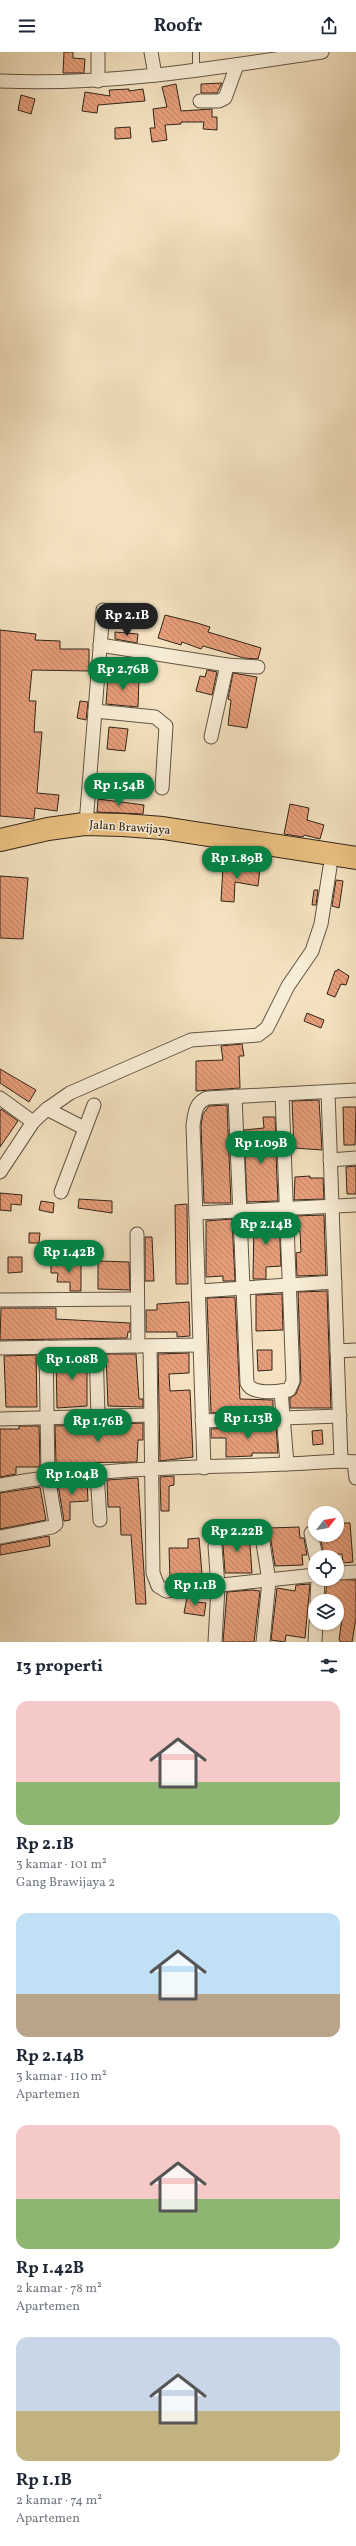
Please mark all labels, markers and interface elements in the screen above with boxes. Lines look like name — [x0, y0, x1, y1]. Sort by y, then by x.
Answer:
text: Roofr — [154, 14, 202, 39]
icon: menu — [16, 15, 38, 37]
icon: share — [318, 15, 340, 37]
pin: Rp 2.1B — [90, 603, 164, 637]
text: Rp 2.1B — [105, 607, 149, 625]
pin: Rp 2.76B — [82, 657, 164, 691]
text: Rp 2.76B — [97, 661, 149, 679]
pin: Rp 1.54B — [78, 773, 160, 807]
text: Rp 1.54B — [93, 777, 145, 795]
street label: Jalan Brawijaya — [89, 817, 171, 839]
pin: Rp 1.89B — [196, 846, 278, 880]
text: Rp 1.89B — [211, 850, 263, 868]
pin: Rp 1.09B — [220, 1131, 302, 1165]
text: Rp 1.09B — [235, 1135, 287, 1153]
pin: Rp 2.14B — [225, 1212, 307, 1246]
text: Rp 2.14B — [240, 1216, 292, 1234]
pin: Rp 1.42B — [28, 1240, 110, 1274]
text: Rp 1.42B — [43, 1244, 95, 1262]
pin: Rp 1.08B — [31, 1347, 113, 1381]
text: Rp 1.08B — [46, 1351, 98, 1369]
pin: Rp 1.13B — [207, 1406, 289, 1440]
pin: Rp 1.76B — [57, 1409, 139, 1443]
text: Rp 1.13B — [223, 1410, 273, 1428]
text: Rp 1.76B — [73, 1413, 123, 1431]
pin: Rp 1.04B — [31, 1462, 113, 1496]
text: Rp 1.04B — [45, 1466, 99, 1484]
north arrow — [308, 1506, 344, 1542]
map controls — [308, 1506, 344, 1630]
pin: Rp 2.22B — [196, 1519, 278, 1553]
text: Rp 2.22B — [211, 1523, 263, 1541]
button: locate — [308, 1550, 344, 1586]
pin: Rp 1.1B — [158, 1573, 232, 1607]
text: Rp 1.1B — [174, 1577, 216, 1595]
button: layers — [308, 1594, 344, 1630]
text: 13 properti — [16, 1655, 103, 1678]
icon: filters — [318, 1655, 340, 1677]
icon: home — [142, 1727, 214, 1799]
text: Rp 2.1B — [16, 1833, 74, 1856]
text: 3 kamar · 101 m² — [16, 1856, 107, 1874]
text: Gang Brawijaya 2 — [16, 1874, 115, 1892]
icon: home — [142, 1939, 214, 2011]
text: Rp 2.14B — [16, 2045, 84, 2068]
text: 3 kamar · 110 m² — [16, 2068, 107, 2086]
text: Apartemen — [16, 2086, 80, 2104]
icon: home — [142, 2151, 214, 2223]
text: Rp 1.42B — [16, 2257, 84, 2280]
text: 2 kamar · 78 m² — [16, 2280, 102, 2298]
text: Apartemen — [16, 2298, 80, 2316]
icon: home — [142, 2363, 214, 2435]
text: Rp 1.1B — [16, 2469, 72, 2492]
text: 2 kamar · 74 m² — [16, 2492, 102, 2510]
text: Apartemen — [16, 2510, 80, 2528]

